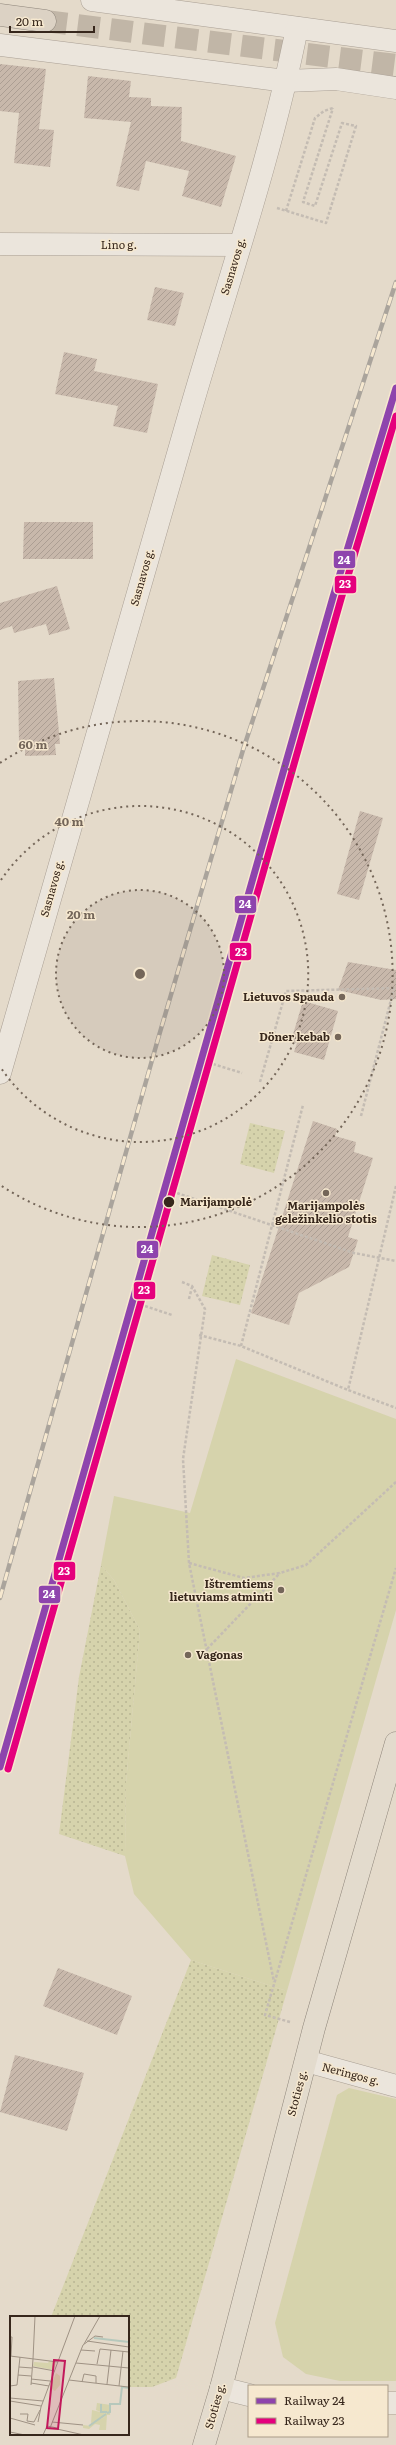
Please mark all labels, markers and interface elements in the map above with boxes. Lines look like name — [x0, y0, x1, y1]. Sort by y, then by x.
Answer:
scale bar — [10, 8, 94, 34]
text: 20 m — [16, 12, 43, 30]
street label: Sasnavos g. — [216, 235, 248, 297]
street label: Lino g. — [101, 236, 137, 252]
street label: Sasnavos g. — [125, 546, 157, 608]
line badge: 24 — [333, 550, 356, 569]
text: 24 — [338, 551, 351, 567]
line badge: 23 — [334, 575, 357, 594]
text: 23 — [339, 575, 351, 591]
text: 60 m — [19, 735, 47, 753]
text: 40 m — [55, 812, 84, 830]
street label: Sasnavos g. — [35, 857, 67, 919]
line badge: 24 — [234, 895, 257, 914]
text: 24 — [239, 895, 252, 911]
text: 20 m — [67, 905, 95, 923]
line badge: 23 — [229, 942, 252, 961]
text: 23 — [235, 943, 247, 959]
centre of rings — [133, 967, 147, 981]
place label: Lietuvos Spauda — [243, 988, 335, 1004]
marker: Lietuvos Spauda — [337, 992, 347, 1002]
place label: Döner kebab — [259, 1028, 330, 1044]
marker: Döner kebab — [333, 1032, 343, 1042]
marker: Marijampolės geležinkelio stotis — [321, 1188, 331, 1198]
place label: Marijampolė — [180, 1193, 252, 1209]
marker: Marijampolė — [162, 1195, 176, 1209]
place label: Marijampolės geležinkelio stotis — [275, 1197, 377, 1226]
line badge: 24 — [136, 1240, 159, 1259]
text: 24 — [141, 1240, 154, 1256]
line badge: 23 — [133, 1281, 156, 1300]
text: 23 — [138, 1281, 150, 1297]
line badge: 23 — [53, 1561, 76, 1581]
text: 23 — [58, 1562, 70, 1578]
place label: Ištremtiems lietuviams atminti — [170, 1575, 274, 1604]
line badge: 24 — [38, 1585, 61, 1604]
text: 24 — [43, 1585, 56, 1601]
marker: Ištremtiems lietuviams atminti — [276, 1585, 286, 1595]
place label: Vagonas — [196, 1646, 243, 1662]
marker: Vagonas — [183, 1650, 193, 1660]
street label: Neringos g. — [320, 2058, 382, 2088]
street label: Stoties g. — [282, 2068, 310, 2118]
inset map — [10, 2316, 129, 2435]
street label: Stoties g. — [200, 2381, 228, 2431]
legend — [248, 2385, 388, 2437]
text: Railway 24 — [284, 2391, 345, 2409]
text: Railway 23 — [284, 2411, 345, 2429]

